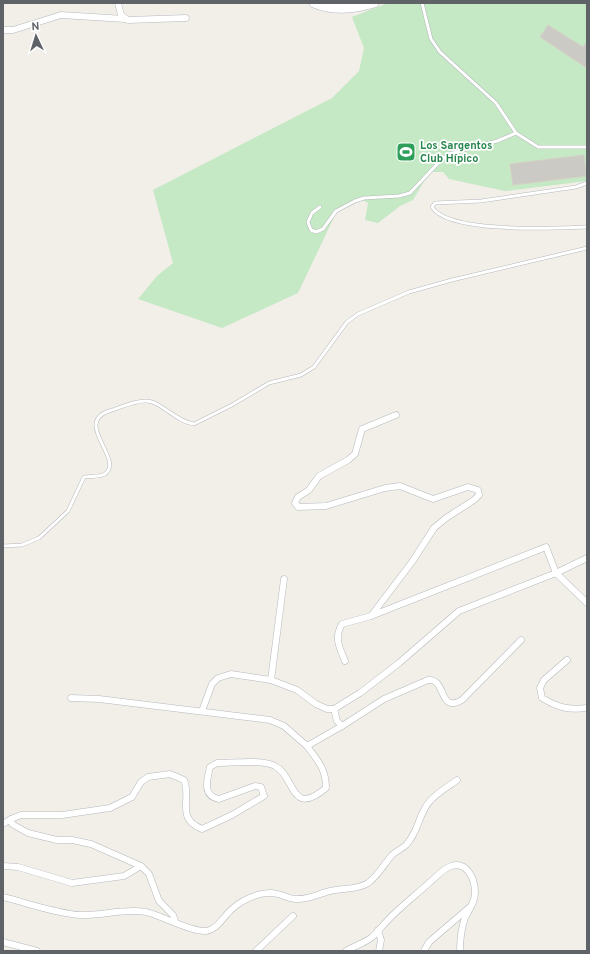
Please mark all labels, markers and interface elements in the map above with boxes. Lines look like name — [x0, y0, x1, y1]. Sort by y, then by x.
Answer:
north arrow — [16, 16, 56, 56]
text: N — [31, 20, 40, 34]
place label: Los Sargentos Club Hípico — [420, 139, 492, 166]
sports icon: Los Sargentos Club Hípico — [395, 141, 417, 163]

